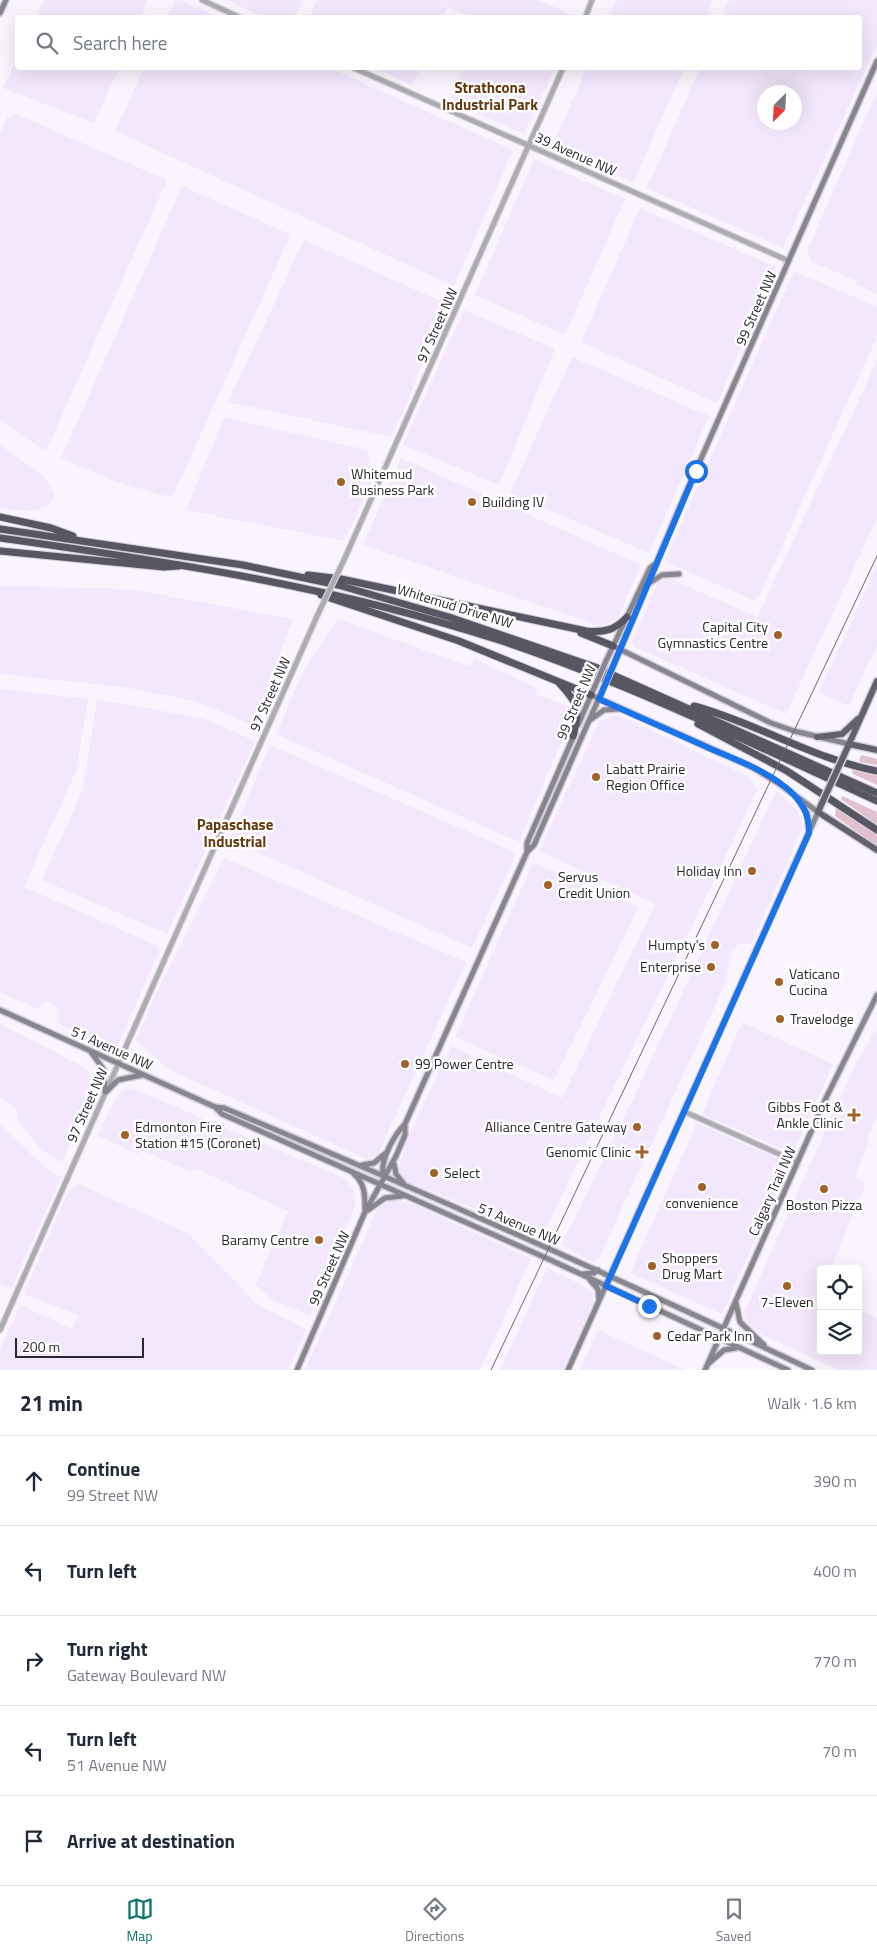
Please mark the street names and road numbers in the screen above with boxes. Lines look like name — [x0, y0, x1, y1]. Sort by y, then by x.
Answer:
street label: 39 Avenue NW — [532, 126, 620, 181]
street label: 99 Street NW — [730, 267, 781, 349]
street label: 97 Street NW — [411, 284, 462, 366]
street label: Whitemud Drive NW — [395, 578, 516, 633]
street label: 97 Street NW — [244, 653, 295, 735]
street label: 99 Street NW — [550, 661, 601, 743]
street label: 51 Avenue NW — [68, 1020, 156, 1075]
street label: 97 Street NW — [61, 1064, 112, 1146]
street label: Calgary Trail NW — [742, 1143, 801, 1239]
street label: 51 Avenue NW — [475, 1197, 564, 1250]
street label: 99 Street NW — [303, 1227, 354, 1309]

